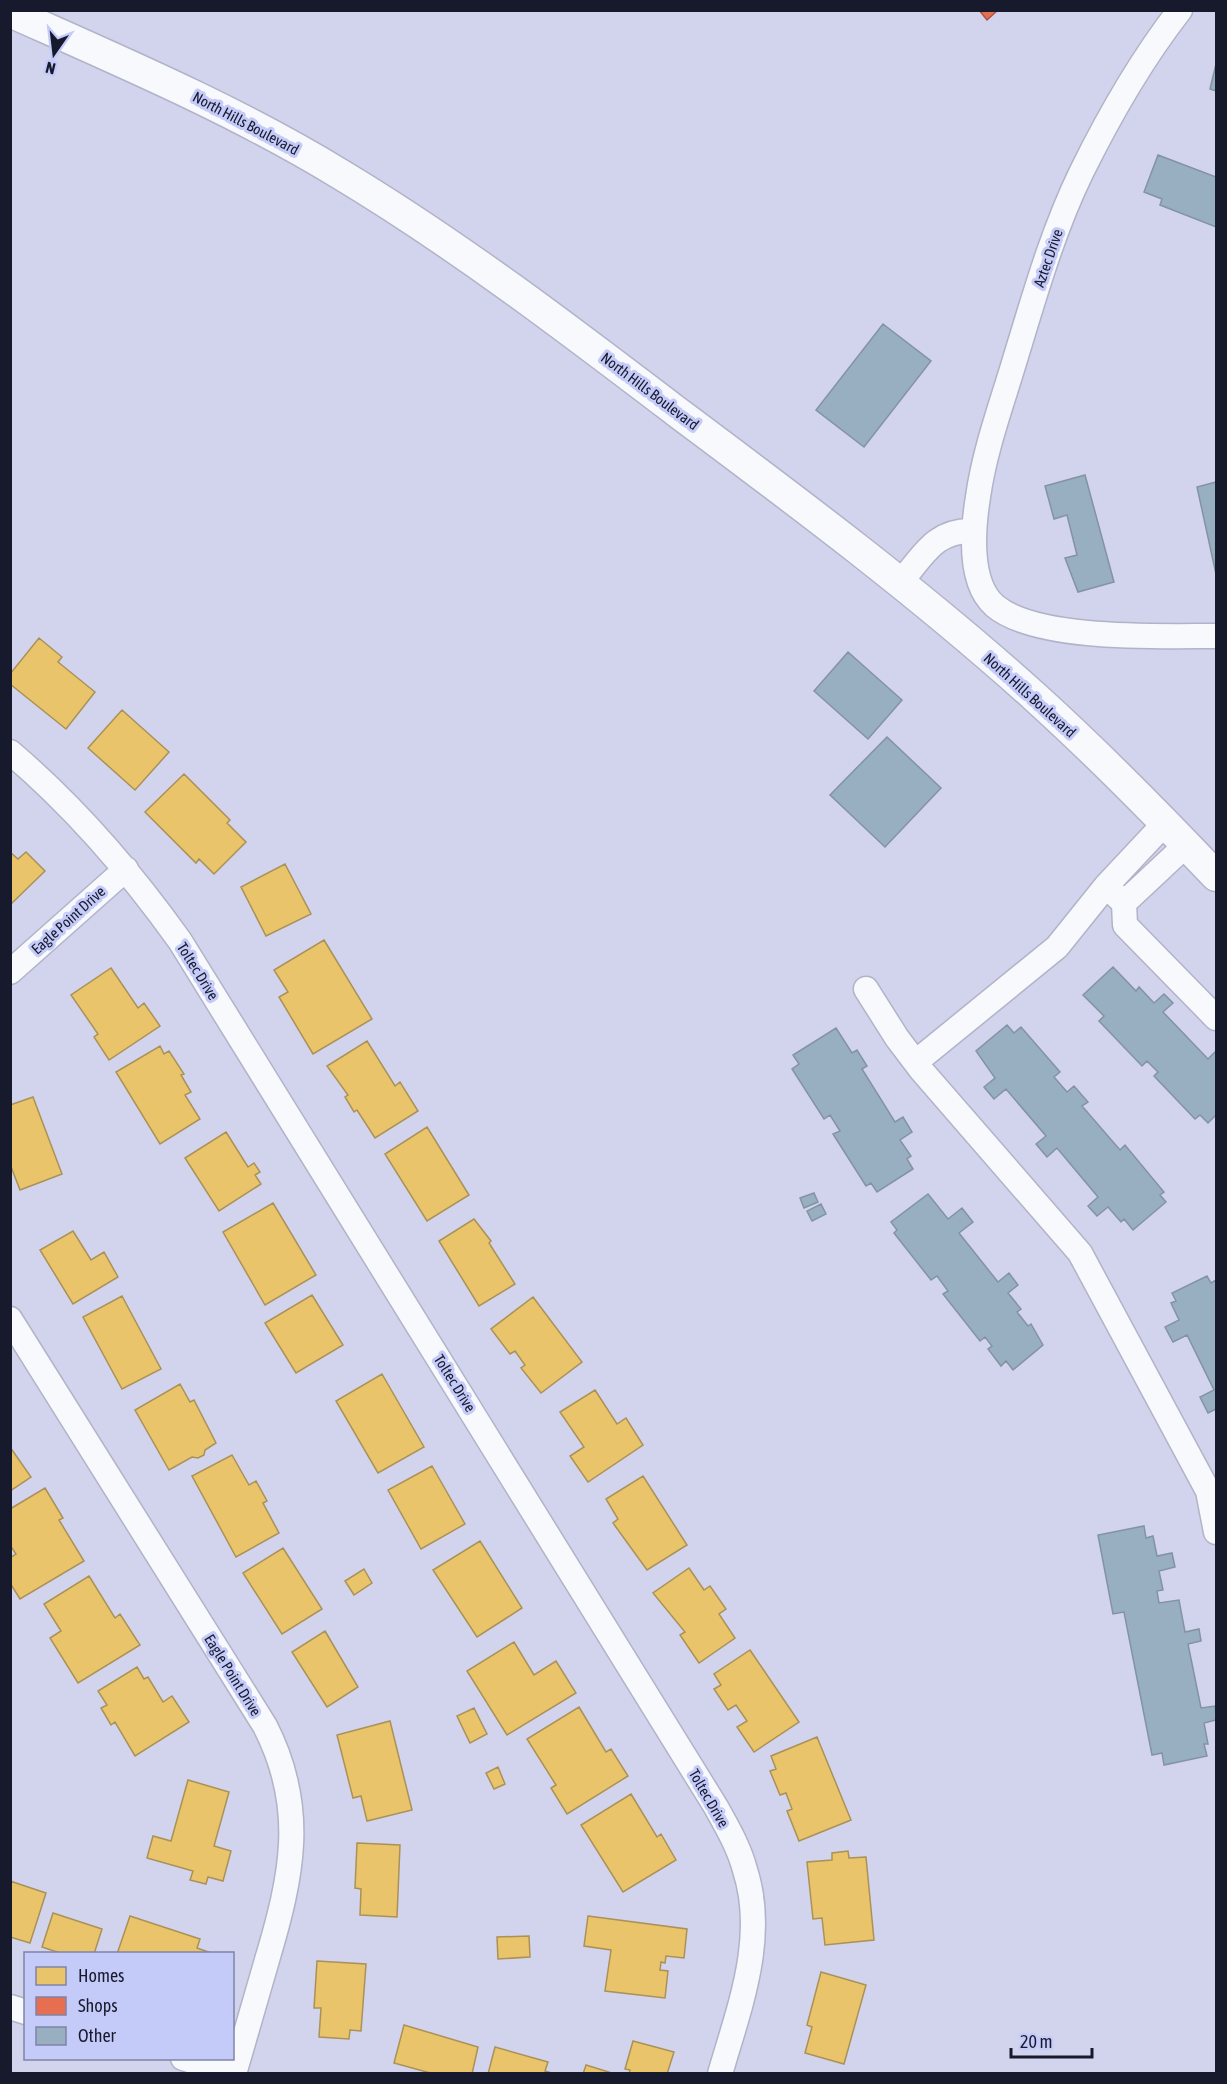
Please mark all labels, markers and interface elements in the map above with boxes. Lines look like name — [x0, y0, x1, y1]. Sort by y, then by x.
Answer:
north arrow — [24, 24, 84, 84]
text: N — [44, 59, 57, 78]
street label: North Hills Boulevard — [190, 88, 302, 158]
street label: Aztec Drive — [1030, 227, 1066, 289]
street label: North Hills Boulevard — [598, 349, 702, 433]
street label: North Hills Boulevard — [981, 649, 1079, 741]
street label: Eagle Point Drive — [28, 882, 108, 957]
street label: Toltec Drive — [174, 939, 222, 1003]
street label: Toltec Drive — [431, 1351, 479, 1415]
street label: Eagle Point Drive — [201, 1631, 265, 1719]
street label: Toltec Drive — [686, 1766, 733, 1830]
legend — [24, 1952, 234, 2060]
text: Homes — [78, 1965, 124, 1986]
text: Shops — [78, 1995, 118, 2016]
scale bar — [1011, 2021, 1092, 2059]
text: Other — [78, 2025, 117, 2046]
text: 20 m — [1020, 2031, 1052, 2052]

